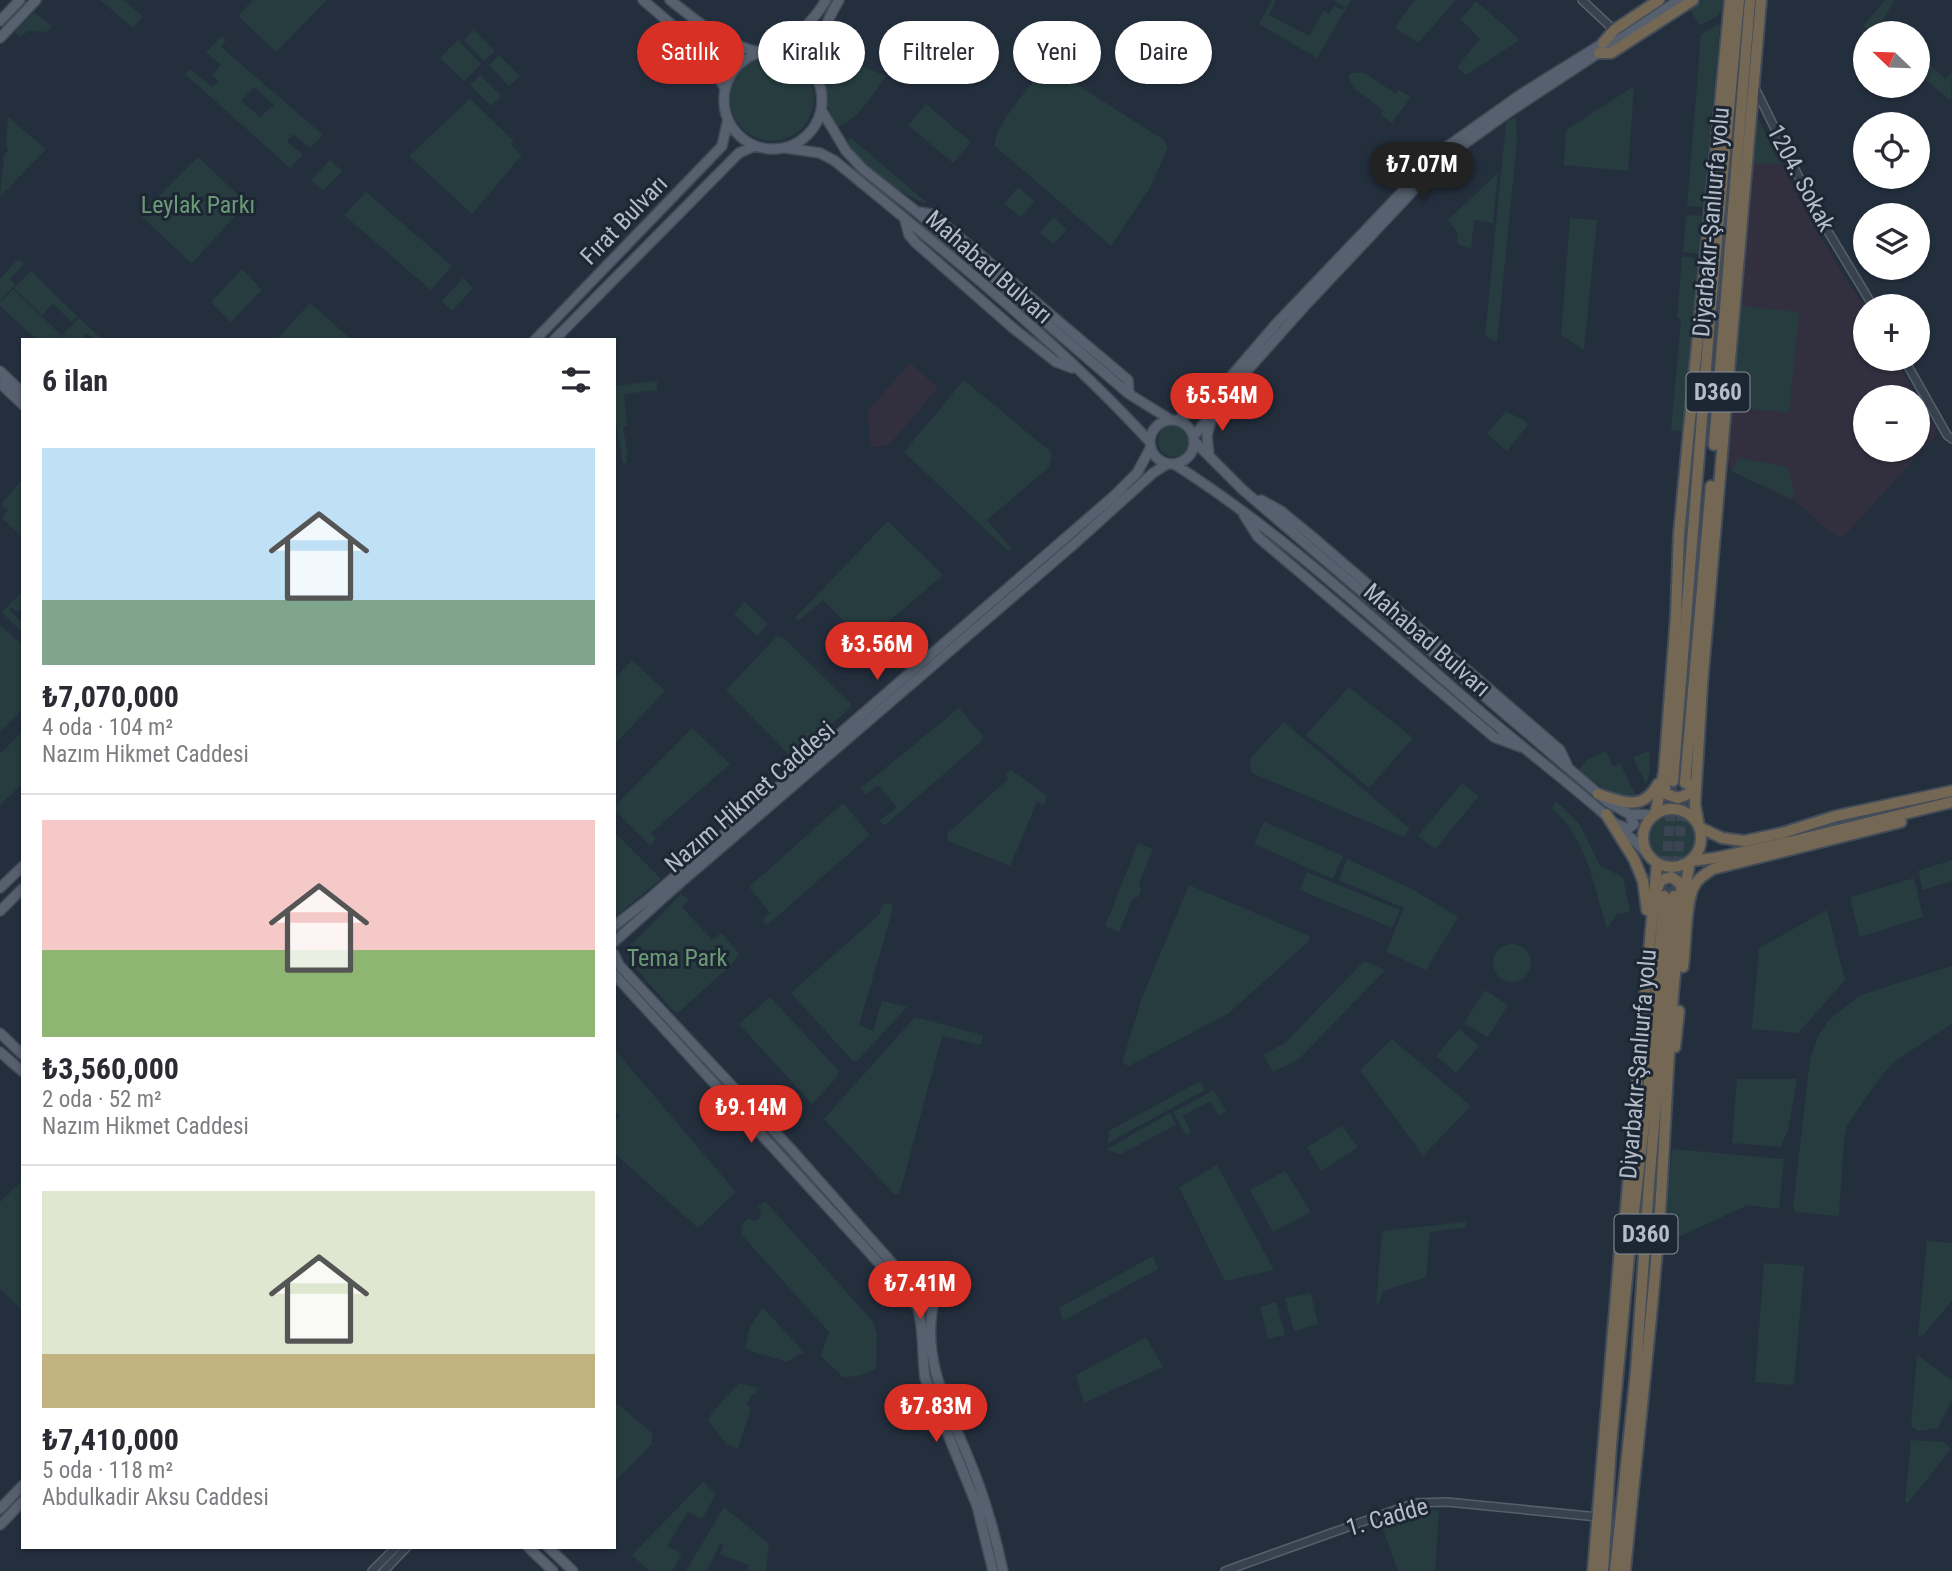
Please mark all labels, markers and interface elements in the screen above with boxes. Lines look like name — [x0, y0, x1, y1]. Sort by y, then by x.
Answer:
chip: Satılık — [637, 21, 744, 84]
chip: Kiralık — [758, 21, 865, 84]
chip: Filtreler — [879, 21, 999, 84]
chip: Yeni — [1013, 21, 1101, 84]
chip: Daire — [1115, 21, 1212, 84]
north arrow — [1853, 21, 1930, 98]
map controls — [1853, 21, 1930, 462]
street label: Diyarbakır-Şanlıurfa yolu — [1687, 106, 1735, 338]
button: locate — [1853, 112, 1930, 189]
street label: 1204. Sokak — [1761, 120, 1841, 236]
pin: ₺7.07M — [1365, 142, 1479, 202]
text: ₺7.07M — [1386, 151, 1458, 178]
street label: Fırat Bulvarı — [575, 170, 673, 270]
park label: Leylak Parkı — [141, 191, 255, 219]
button: layers — [1853, 203, 1930, 280]
street label: Mahabad Bulvarı — [920, 205, 1058, 329]
button: + — [1853, 294, 1930, 371]
icon: filters — [557, 361, 595, 399]
text: 6 ilan — [42, 363, 108, 398]
road number: D360 — [1686, 372, 1750, 412]
pin: ₺5.54M — [1165, 374, 1279, 433]
text: ₺5.54M — [1186, 382, 1258, 409]
button: − — [1853, 385, 1930, 462]
icon: home — [256, 493, 382, 619]
street label: Mahabad Bulvarı — [1358, 578, 1496, 702]
pin: ₺3.56M — [820, 622, 934, 682]
text: ₺3.56M — [841, 631, 913, 658]
text: ₺7,070,000 — [42, 679, 179, 714]
text: 4 oda · 104 m² — [42, 714, 173, 741]
street label: Nazım Hikmet Caddesi — [659, 716, 841, 878]
text: Nazım Hikmet Caddesi — [42, 741, 249, 768]
icon: home — [256, 865, 382, 991]
park label: Tema Park — [627, 944, 727, 972]
street label: Diyarbakır-Şanlıurfa yolu — [1614, 948, 1662, 1180]
text: ₺3,560,000 — [42, 1051, 179, 1086]
text: 2 oda · 52 m² — [42, 1086, 162, 1113]
pin: ₺9.14M — [694, 1086, 808, 1145]
text: ₺9.14M — [715, 1094, 787, 1121]
text: Nazım Hikmet Caddesi — [42, 1113, 249, 1140]
road number: D360 — [1614, 1214, 1678, 1254]
icon: home — [256, 1236, 382, 1362]
pin: ₺7.41M — [863, 1262, 977, 1321]
text: ₺7.41M — [884, 1270, 956, 1297]
pin: ₺7.83M — [879, 1384, 993, 1444]
text: ₺7.83M — [900, 1393, 972, 1420]
text: ₺7,410,000 — [42, 1422, 179, 1457]
text: 5 oda · 118 m² — [42, 1457, 173, 1484]
text: Abdulkadir Aksu Caddesi — [42, 1484, 269, 1511]
street label: 1. Cadde — [1343, 1492, 1431, 1542]

